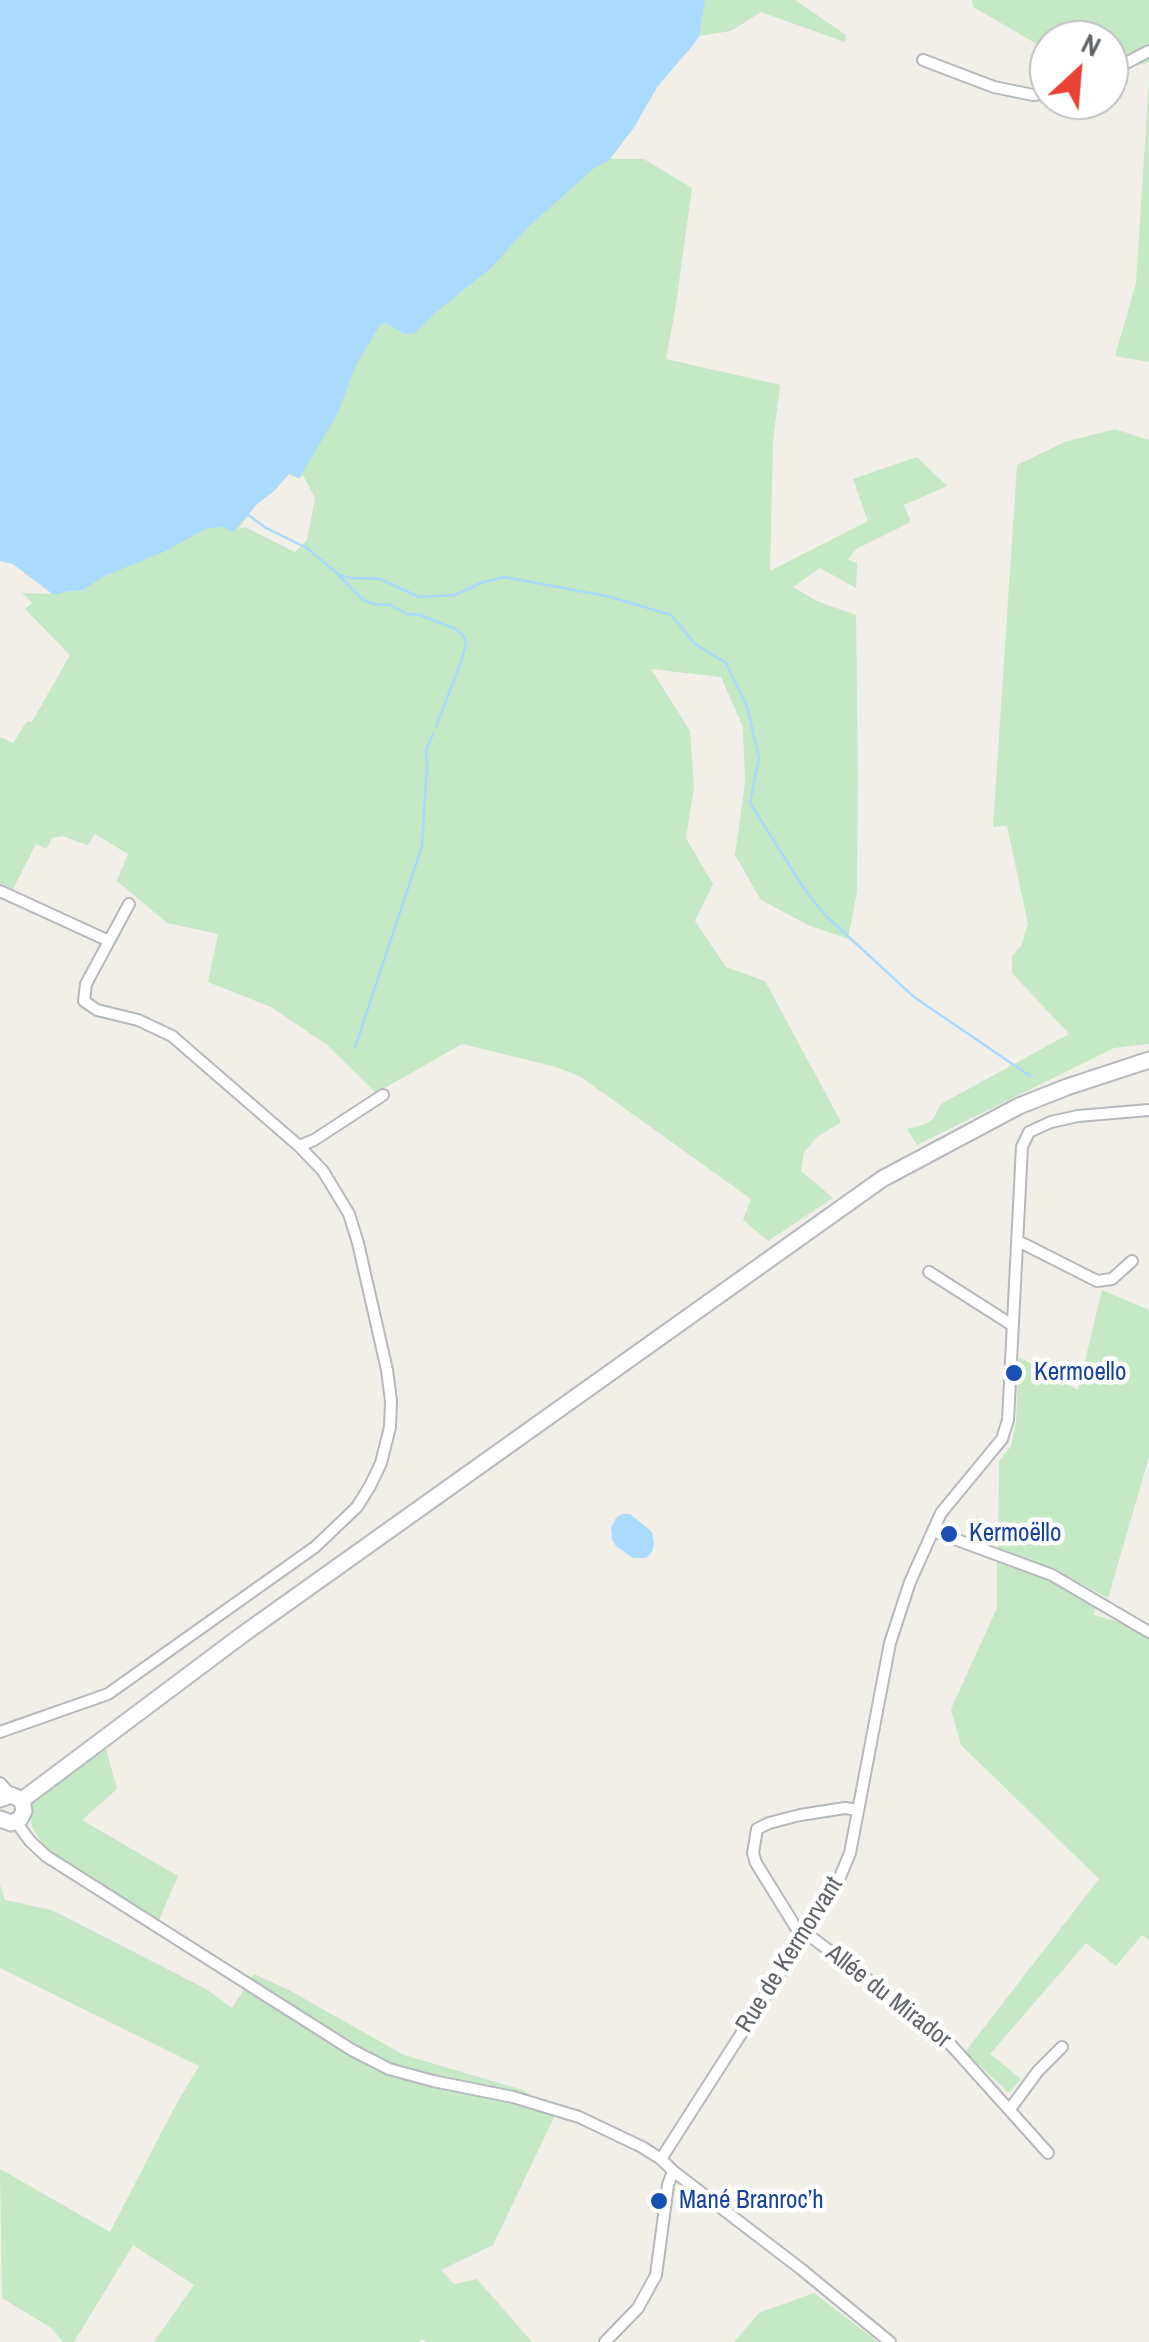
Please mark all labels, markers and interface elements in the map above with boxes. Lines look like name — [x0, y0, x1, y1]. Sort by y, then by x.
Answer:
north arrow — [1029, 20, 1129, 120]
text: N — [1075, 24, 1107, 66]
place label: Kermoello — [1034, 1358, 1126, 1388]
marker: Kermoello — [1003, 1362, 1025, 1384]
place label: Kermoëllo — [969, 1519, 1061, 1549]
marker: Kermoëllo — [938, 1523, 960, 1545]
street label: Rue de Kermorvant — [730, 1872, 850, 2038]
street label: Allée du Mirador — [820, 1939, 956, 2055]
place label: Mané Branroc’h — [679, 2186, 824, 2216]
marker: Mané Branroc’h — [648, 2190, 670, 2212]

